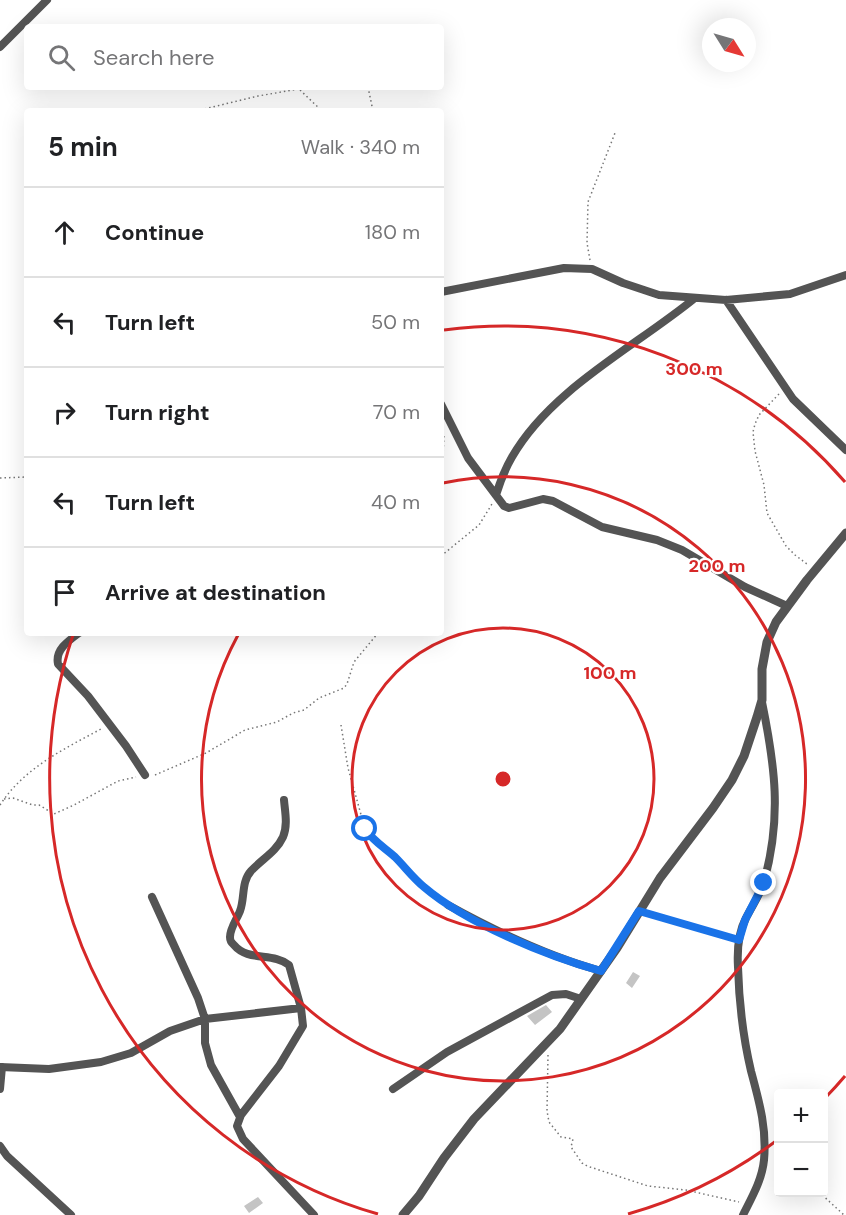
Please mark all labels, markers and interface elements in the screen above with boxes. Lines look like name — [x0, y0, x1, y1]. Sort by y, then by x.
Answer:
north arrow — [702, 18, 756, 72]
search box — [24, 24, 444, 90]
icon: search — [45, 41, 78, 74]
text: Search here — [93, 43, 214, 72]
text: 5 min — [48, 130, 118, 164]
text: Walk · 340 m — [301, 134, 420, 160]
icon: ahead — [48, 216, 81, 249]
text: Continue — [105, 218, 204, 247]
text: 180 m — [365, 219, 420, 245]
icon: left — [48, 306, 81, 339]
text: Turn left — [105, 308, 195, 337]
text: 50 m — [371, 309, 420, 335]
text: 300 m — [665, 357, 723, 381]
icon: right — [48, 396, 81, 429]
text: Turn right — [105, 398, 210, 427]
text: 70 m — [373, 399, 420, 425]
icon: left — [48, 486, 81, 519]
text: Turn left — [105, 488, 195, 517]
text: 40 m — [371, 489, 420, 515]
text: 200 m — [689, 554, 745, 578]
icon: arrive — [48, 576, 81, 609]
text: Arrive at destination — [105, 578, 326, 607]
text: 100 m — [583, 661, 637, 685]
centre of rings — [493, 769, 513, 789]
route start — [351, 815, 377, 841]
route end — [750, 869, 776, 895]
map controls — [774, 1089, 828, 1197]
button: + — [774, 1089, 828, 1143]
button: − — [774, 1143, 828, 1197]

